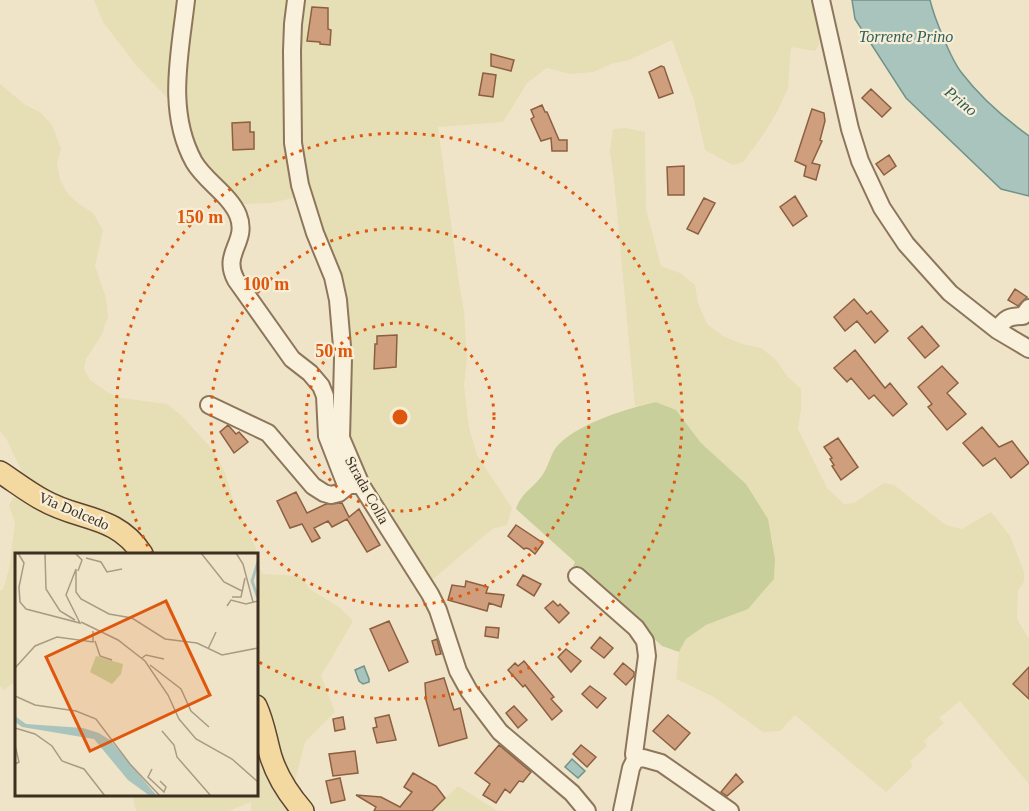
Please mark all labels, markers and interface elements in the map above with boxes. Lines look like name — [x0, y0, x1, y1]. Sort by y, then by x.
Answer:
water label: Torrente Prino — [859, 28, 953, 45]
water label: Prino — [941, 82, 981, 119]
text: 150 m — [177, 207, 223, 227]
text: 100 m — [243, 274, 289, 294]
text: 50 m — [315, 341, 353, 361]
centre of rings — [390, 407, 410, 427]
street label: Strada Colla — [342, 454, 392, 527]
street label: Via Dolcedo — [36, 489, 112, 533]
inset map — [15, 553, 258, 796]

